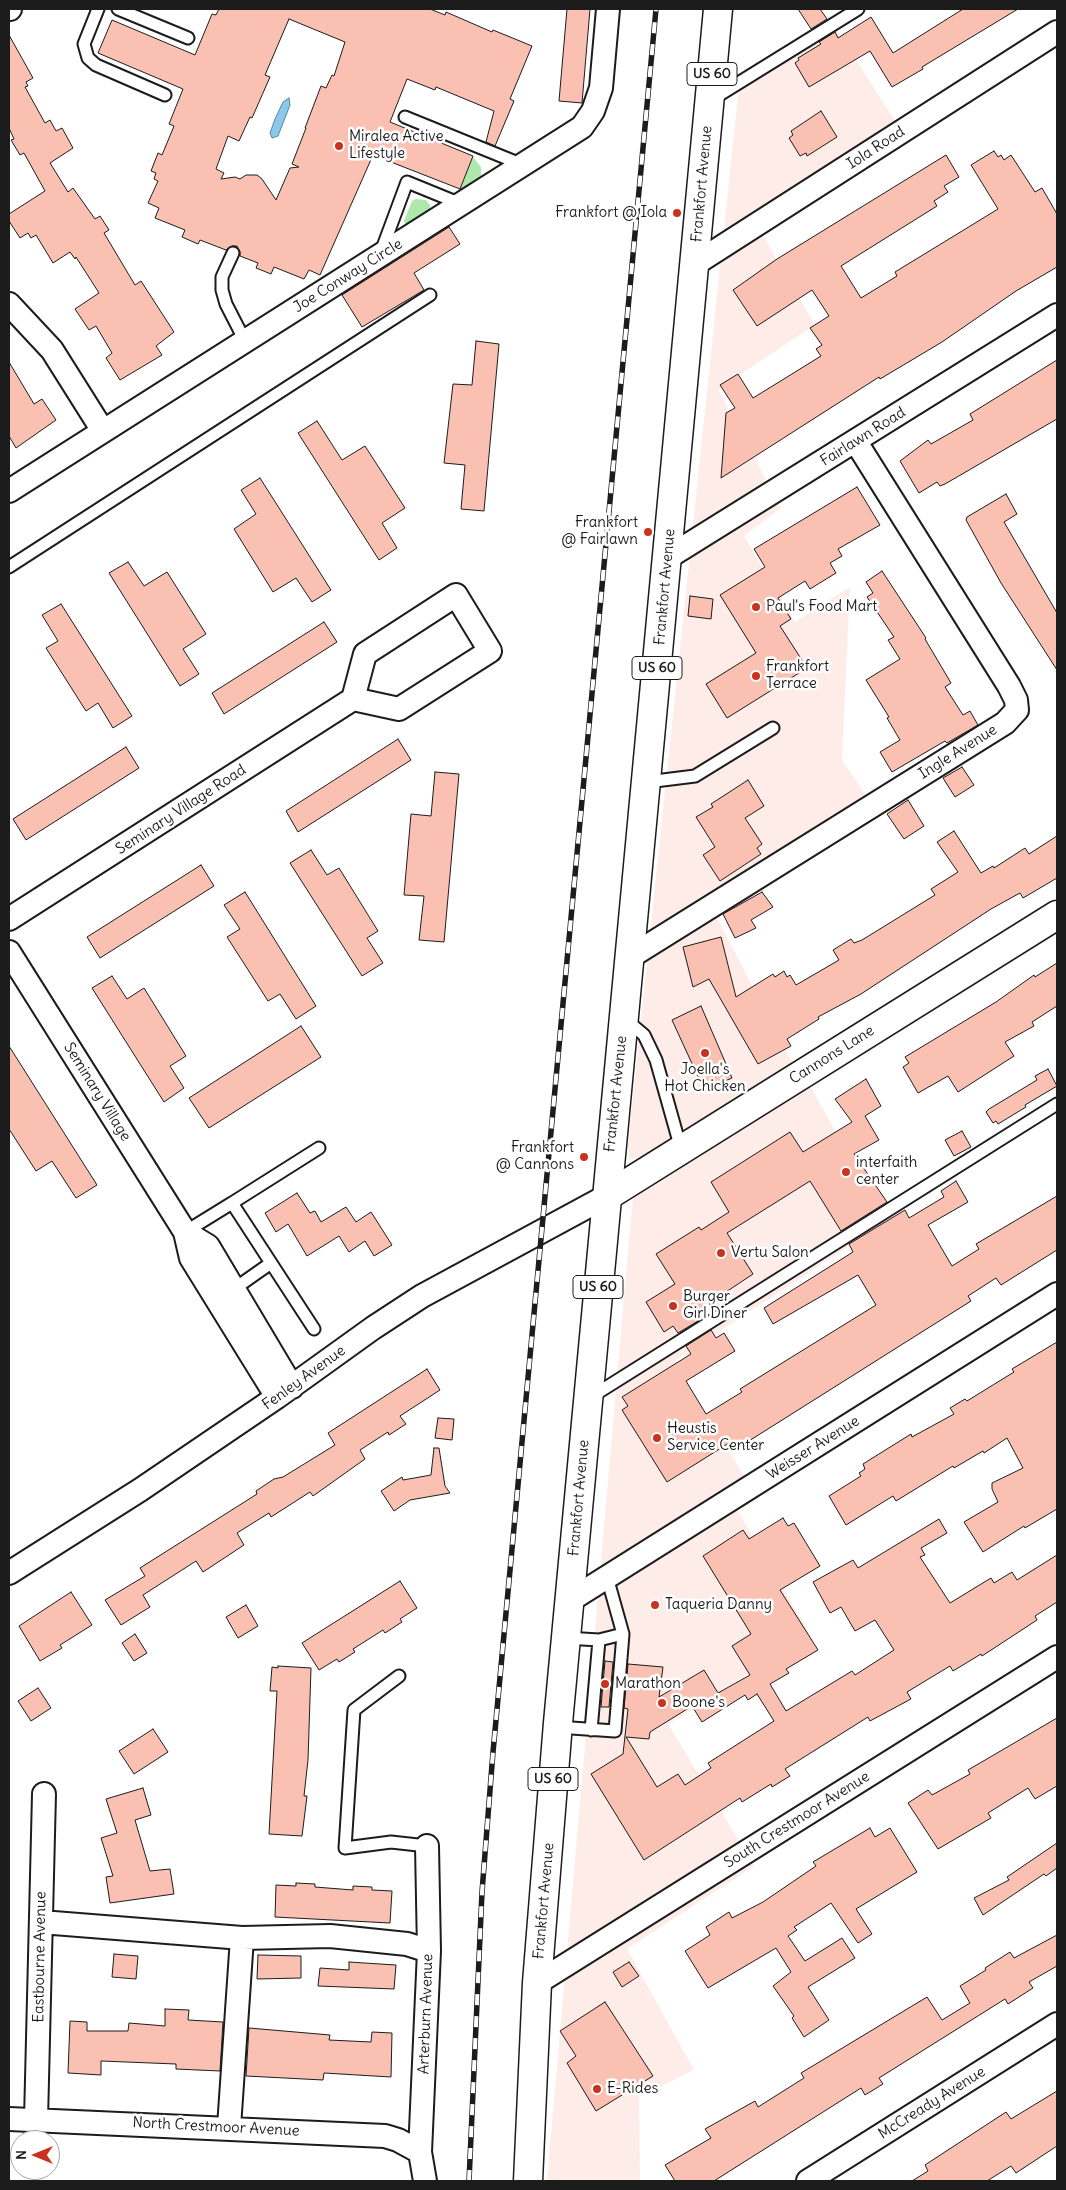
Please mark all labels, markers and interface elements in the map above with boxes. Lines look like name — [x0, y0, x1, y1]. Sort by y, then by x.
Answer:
road number: US 60 — [687, 62, 737, 86]
street label: Iola Road — [844, 123, 908, 173]
street label: Frankfort Avenue — [688, 125, 716, 243]
place label: Miralea Active Lifestyle — [349, 128, 444, 163]
marker: Miralea Active Lifestyle — [333, 140, 345, 152]
place label: Frankfort @ Iola — [555, 204, 667, 222]
marker: Frankfort @ Iola — [671, 207, 683, 219]
street label: Joe Conway Circle — [290, 235, 406, 317]
street label: Fairlawn Road — [817, 404, 909, 470]
place label: Frankfort @ Fairlawn — [561, 514, 638, 549]
marker: Frankfort @ Fairlawn — [642, 526, 654, 538]
street label: Frankfort Avenue — [651, 528, 679, 646]
place label: Paul's Food Mart — [766, 598, 877, 616]
marker: Paul's Food Mart — [750, 601, 762, 613]
road number: US 60 — [632, 656, 682, 680]
place label: Frankfort Terrace — [766, 658, 829, 693]
marker: Frankfort Terrace — [750, 670, 762, 682]
street label: Ingle Avenue — [916, 721, 1000, 783]
street label: Seminary Village Road — [113, 761, 249, 859]
street label: Cannons Lane — [786, 1022, 878, 1088]
street label: Frankfort Avenue — [601, 1035, 631, 1153]
street label: Seminary Village — [59, 1039, 135, 1145]
marker: Joella's Hot Chicken — [699, 1047, 711, 1059]
place label: Joella's Hot Chicken — [664, 1061, 746, 1096]
place label: Frankfort @ Cannons — [496, 1139, 574, 1174]
marker: Frankfort @ Cannons — [578, 1151, 590, 1163]
place label: interfaith center — [856, 1154, 917, 1189]
marker: interfaith center — [840, 1166, 852, 1178]
place label: Vertu Salon — [731, 1244, 809, 1262]
marker: Vertu Salon — [715, 1247, 727, 1259]
road number: US 60 — [573, 1275, 623, 1298]
place label: Burger Girl Diner — [683, 1288, 747, 1323]
marker: Burger Girl Diner — [667, 1300, 679, 1312]
street label: Fenley Avenue — [259, 1342, 349, 1414]
street label: Weisser Avenue — [763, 1412, 863, 1484]
place label: Heustis Service Center — [667, 1420, 764, 1455]
marker: Heustis Service Center — [651, 1432, 663, 1444]
street label: Frankfort Avenue — [565, 1439, 593, 1557]
place label: Taqueria Danny — [665, 1596, 772, 1614]
marker: Taqueria Danny — [649, 1599, 661, 1611]
place label: Marathon — [615, 1675, 681, 1693]
marker: Marathon — [599, 1678, 611, 1690]
place label: Boone's — [672, 1694, 725, 1712]
marker: Boone's — [656, 1697, 668, 1709]
road number: US 60 — [528, 1768, 578, 1790]
street label: South Crestmoor Avenue — [721, 1768, 873, 1872]
street label: Frankfort Avenue — [530, 1842, 558, 1960]
street label: Eastbourne Avenue — [30, 1891, 50, 2023]
street label: Arterburn Avenue — [415, 1953, 437, 2075]
street label: McCready Avenue — [875, 2063, 989, 2143]
place label: E-Rides — [607, 2080, 658, 2098]
marker: E-Rides — [591, 2083, 603, 2095]
street label: North Crestmoor Avenue — [132, 2114, 300, 2140]
north arrow — [10, 2130, 60, 2180]
text: N — [12, 2150, 30, 2160]

